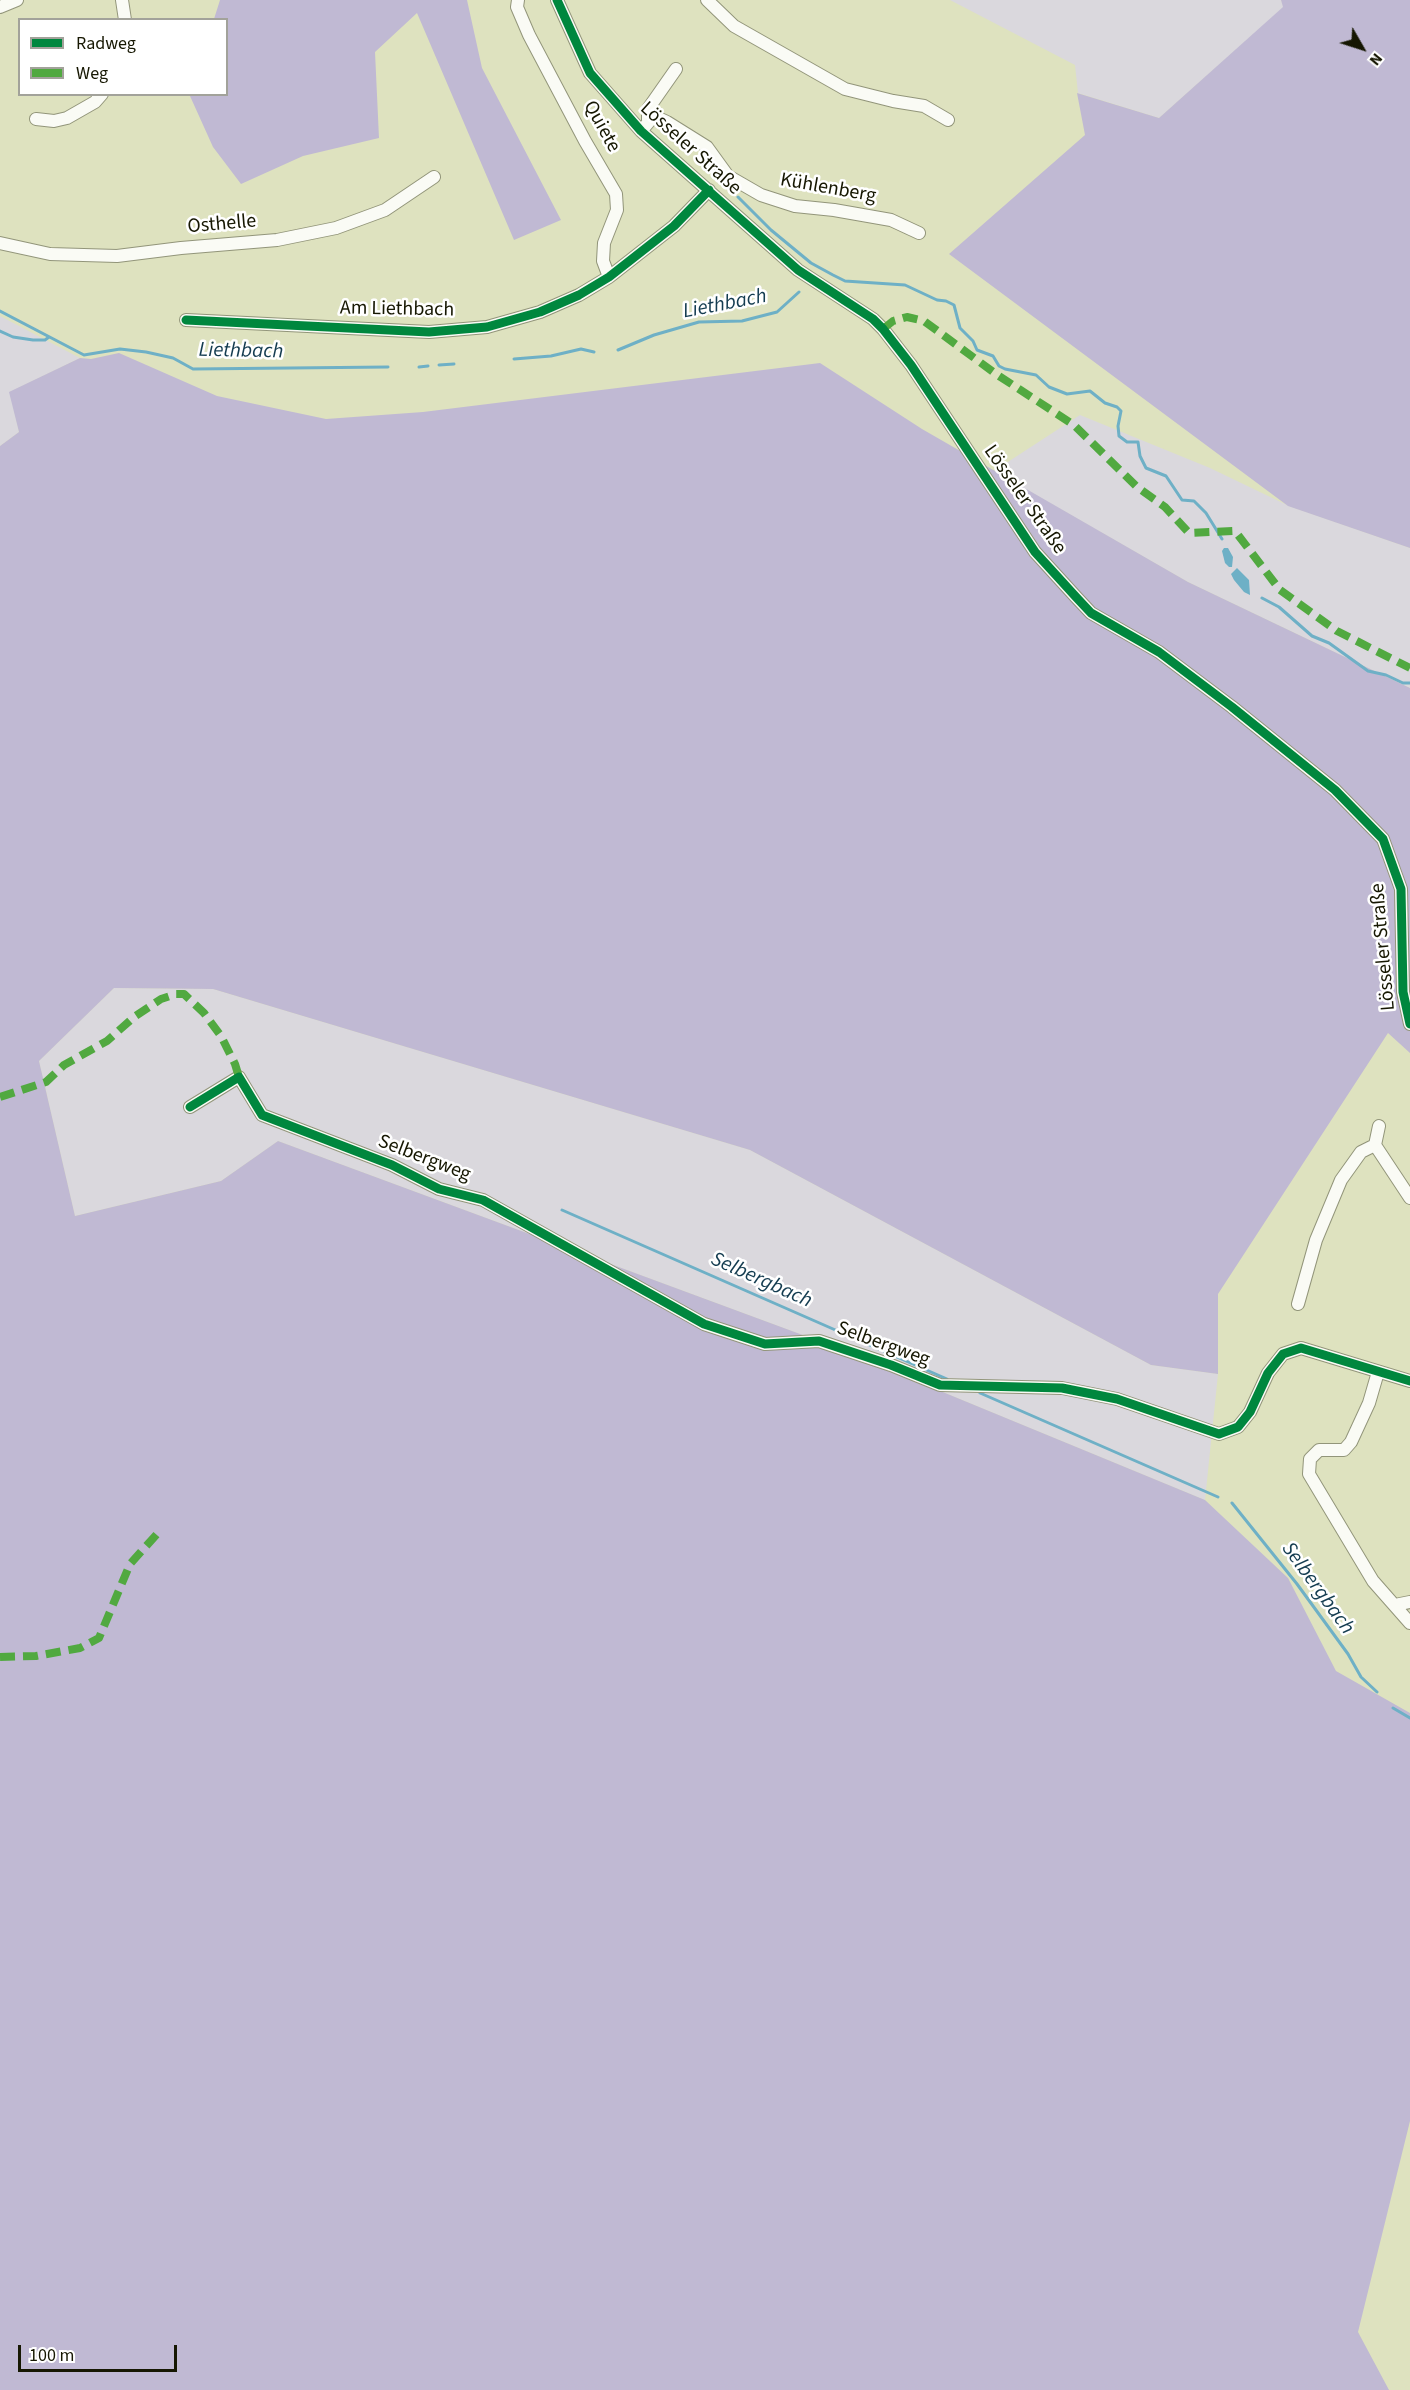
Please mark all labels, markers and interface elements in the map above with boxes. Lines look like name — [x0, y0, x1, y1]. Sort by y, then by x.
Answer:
legend — [18, 18, 228, 96]
north arrow — [1332, 18, 1392, 78]
text: Radweg — [76, 31, 136, 56]
text: N — [1364, 48, 1388, 70]
text: Weg — [76, 61, 108, 86]
street label: Quiete — [577, 97, 625, 157]
street label: Lösseler Straße — [634, 97, 746, 201]
street label: Kühlenberg — [778, 169, 878, 209]
street label: Osthelle — [187, 210, 257, 240]
water label: Liethbach — [681, 285, 769, 325]
street label: Am Liethbach — [340, 297, 454, 323]
water label: Liethbach — [198, 339, 284, 365]
street label: Lösseler Straße — [977, 441, 1071, 559]
street label: Lösseler Straße — [1366, 882, 1402, 1012]
street label: Selbergweg — [374, 1130, 474, 1188]
water label: Selbergbach — [707, 1248, 815, 1314]
street label: Selbergweg — [833, 1317, 933, 1373]
water label: Selbergbach — [1275, 1538, 1359, 1640]
scale bar — [21, 2333, 180, 2371]
text: 100 m — [29, 2343, 74, 2368]

